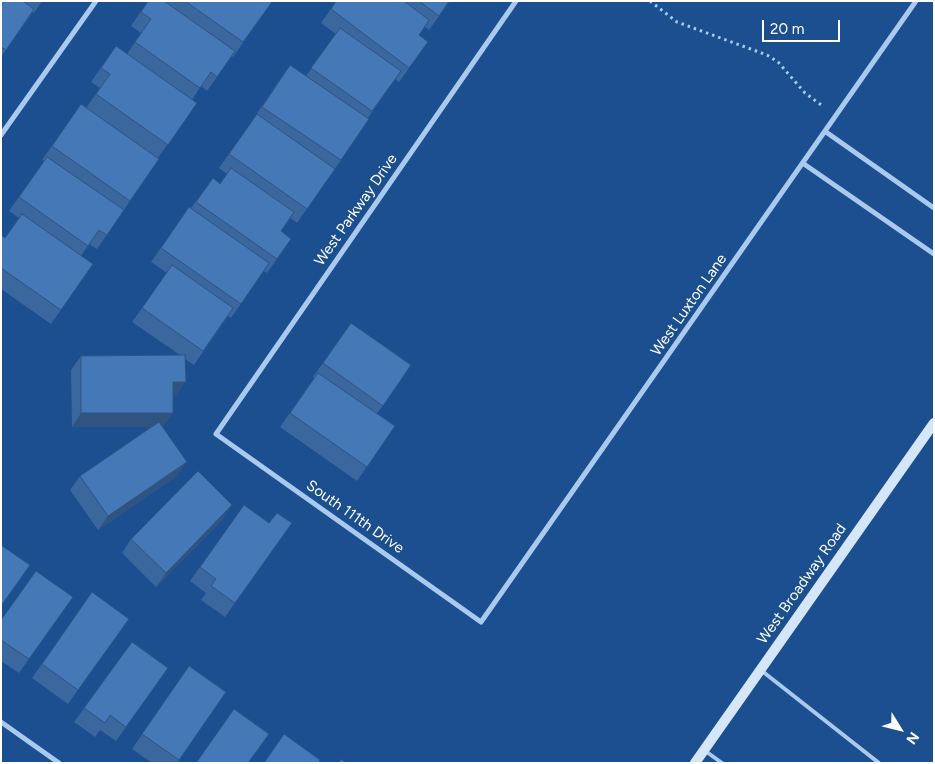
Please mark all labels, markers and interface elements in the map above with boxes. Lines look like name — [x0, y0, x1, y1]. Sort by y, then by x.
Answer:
scale bar — [765, 10, 842, 42]
text: 20 m — [770, 20, 804, 38]
street label: West Parkway Drive — [311, 151, 401, 269]
street label: West Luxton Lane — [647, 251, 731, 359]
street label: South 111th Drive — [303, 477, 407, 557]
street label: West Broadway Road — [754, 520, 850, 648]
north arrow — [875, 704, 925, 754]
text: N — [902, 729, 923, 747]

